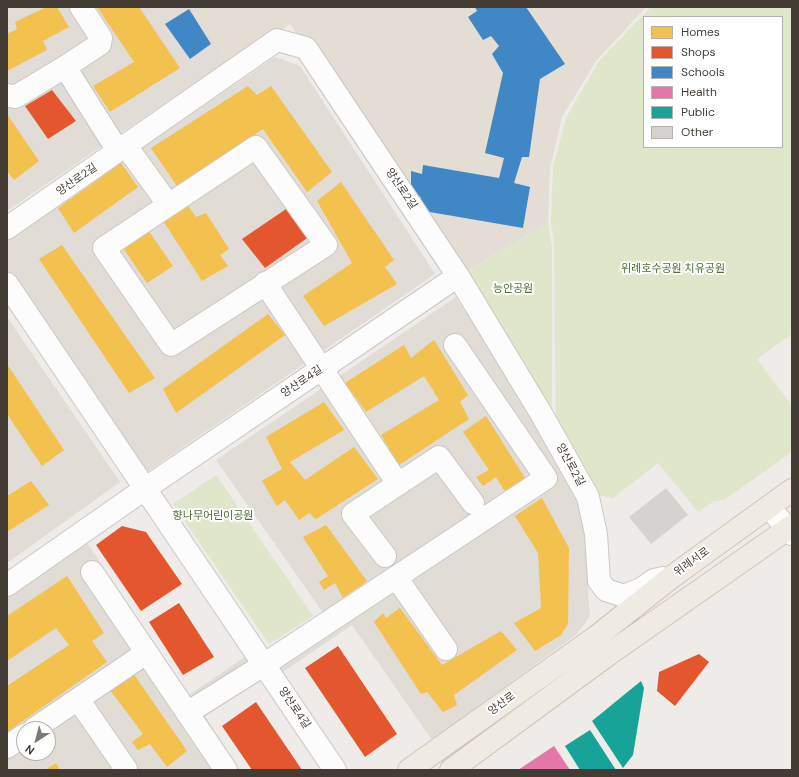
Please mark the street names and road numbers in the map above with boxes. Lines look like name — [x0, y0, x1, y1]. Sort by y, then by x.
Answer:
street label: 양산로2길 — [54, 161, 100, 199]
street label: 양산로2길 — [382, 166, 420, 212]
street label: 양산로4길 — [279, 363, 325, 401]
street label: 양산로2길 — [553, 441, 587, 489]
street label: 위례서로 — [672, 545, 712, 579]
street label: 양산로4길 — [275, 685, 313, 731]
street label: 양산로 — [486, 690, 518, 718]

